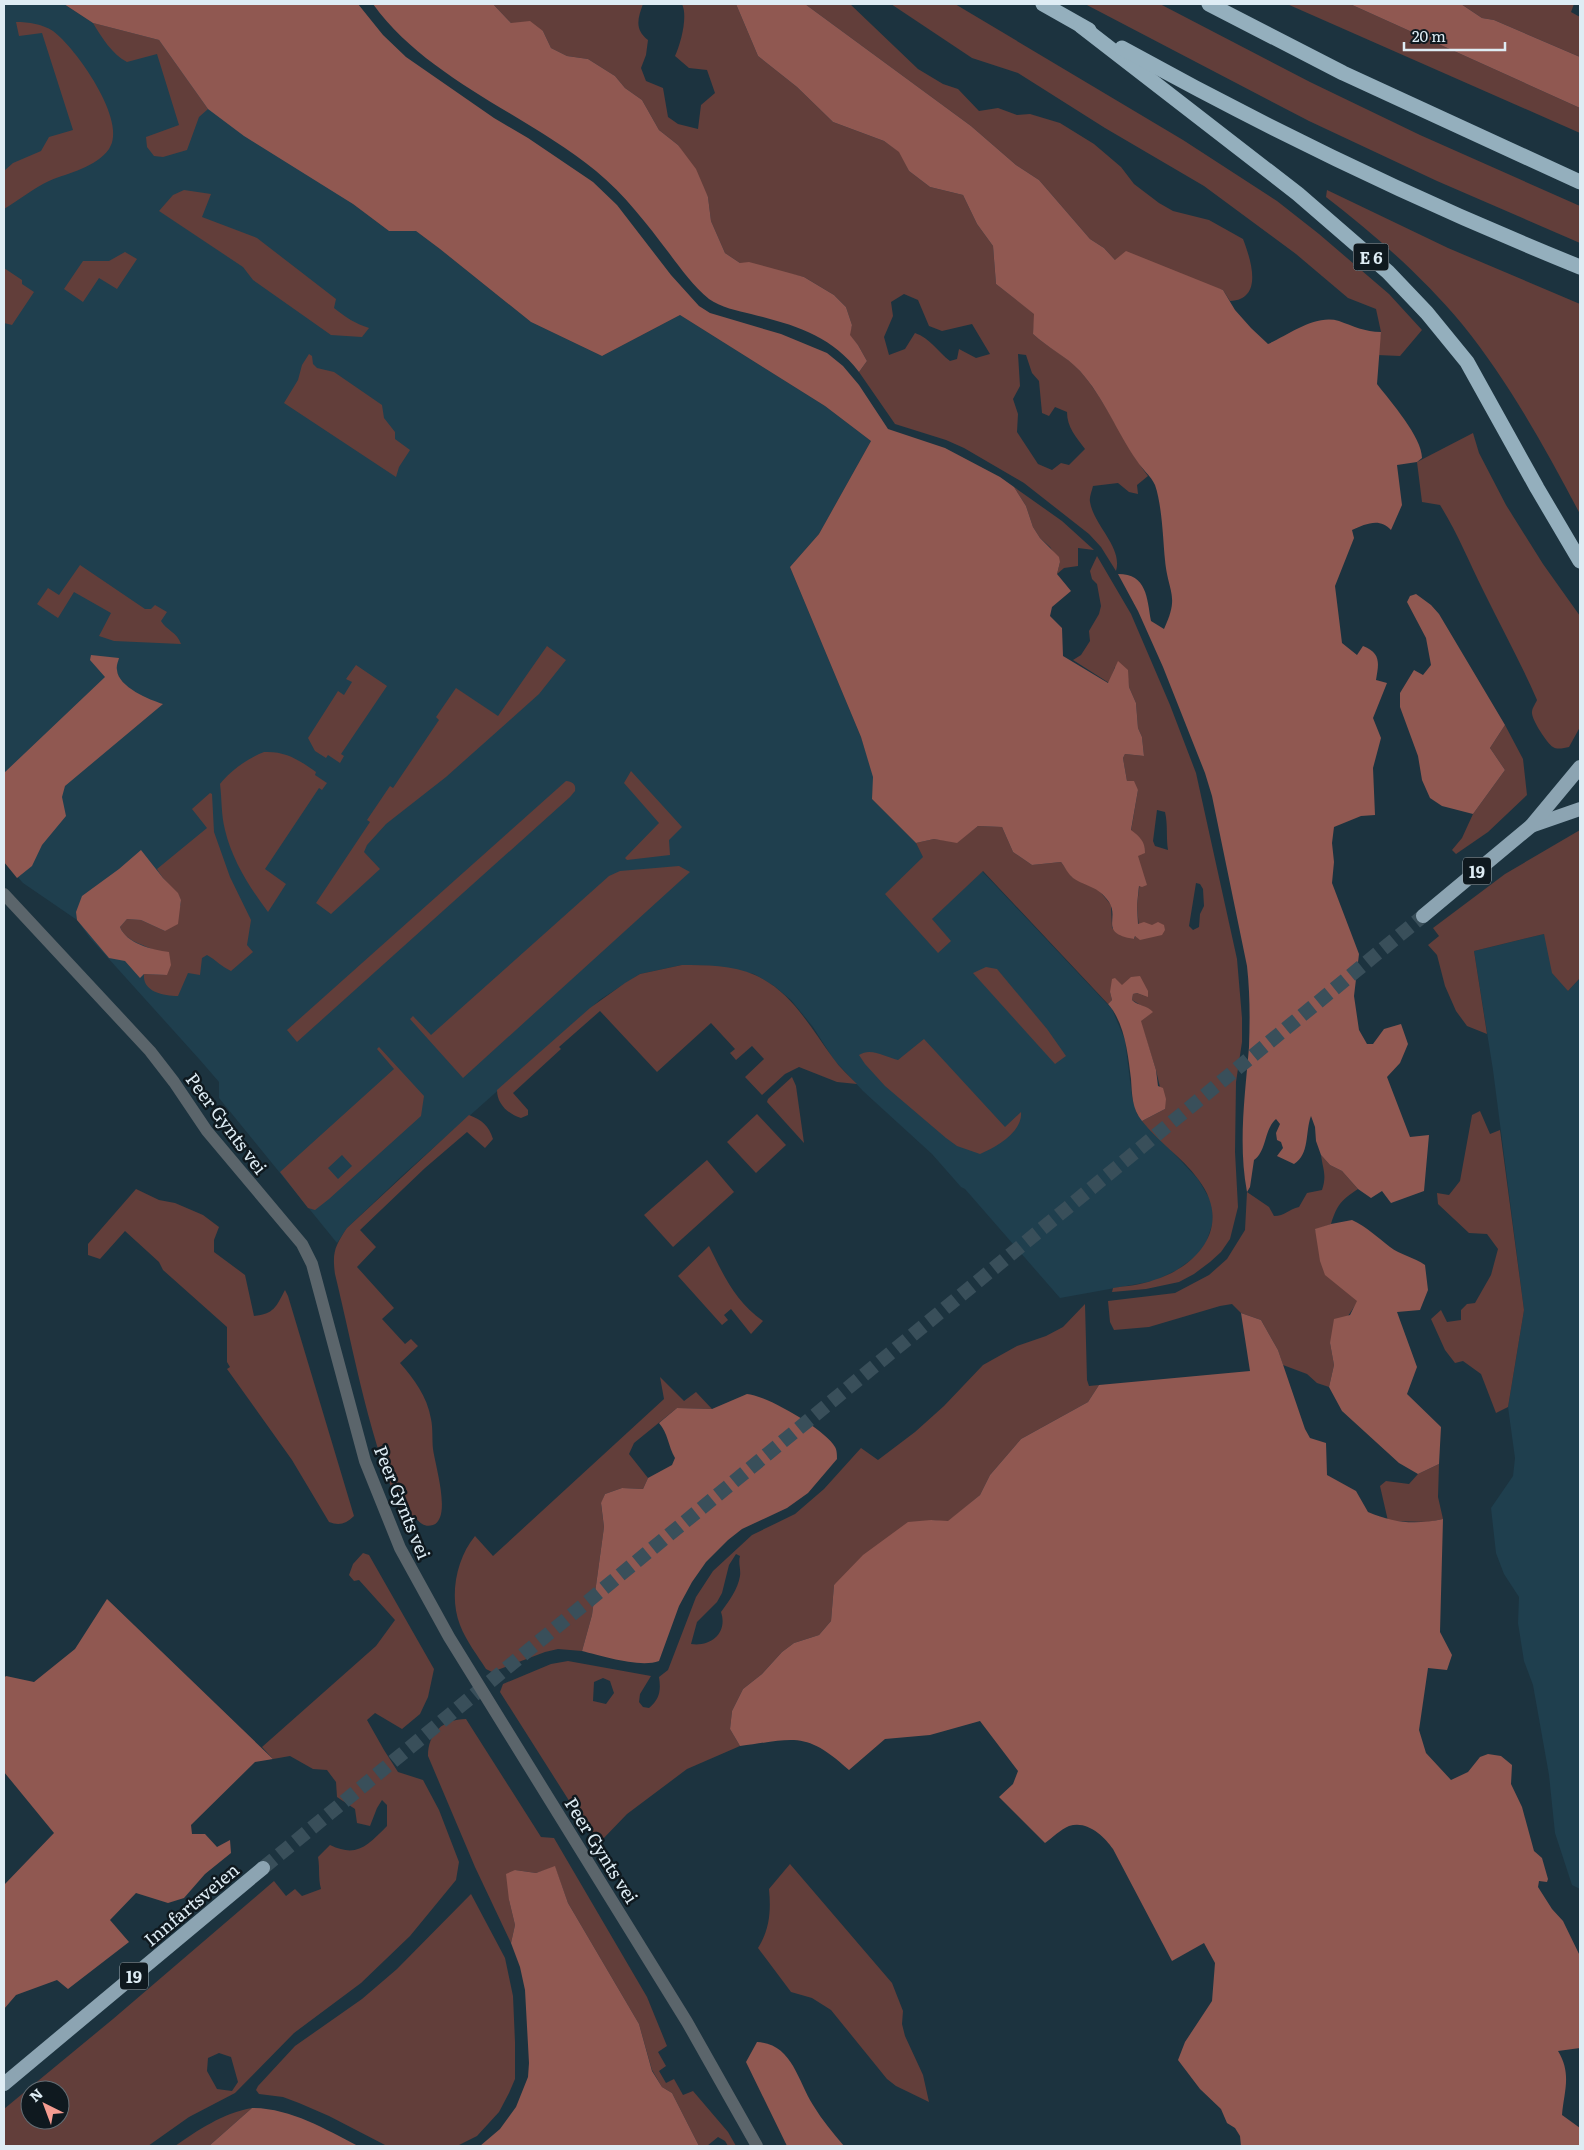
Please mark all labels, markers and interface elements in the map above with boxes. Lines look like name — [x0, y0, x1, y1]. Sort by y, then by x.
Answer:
scale bar — [1404, 20, 1505, 52]
text: 20 m — [1412, 24, 1446, 47]
road number: E 6 — [1354, 243, 1388, 270]
road number: 19 — [1463, 858, 1491, 884]
street label: Peer Gynts vei — [180, 1067, 274, 1179]
street label: Peer Gynts vei — [368, 1441, 438, 1563]
street label: Peer Gynts vei — [559, 1792, 645, 1908]
street label: Innfartsveien — [137, 1856, 245, 1952]
road number: 19 — [120, 1962, 148, 1990]
north arrow — [20, 2080, 70, 2130]
text: N — [25, 2083, 47, 2106]

